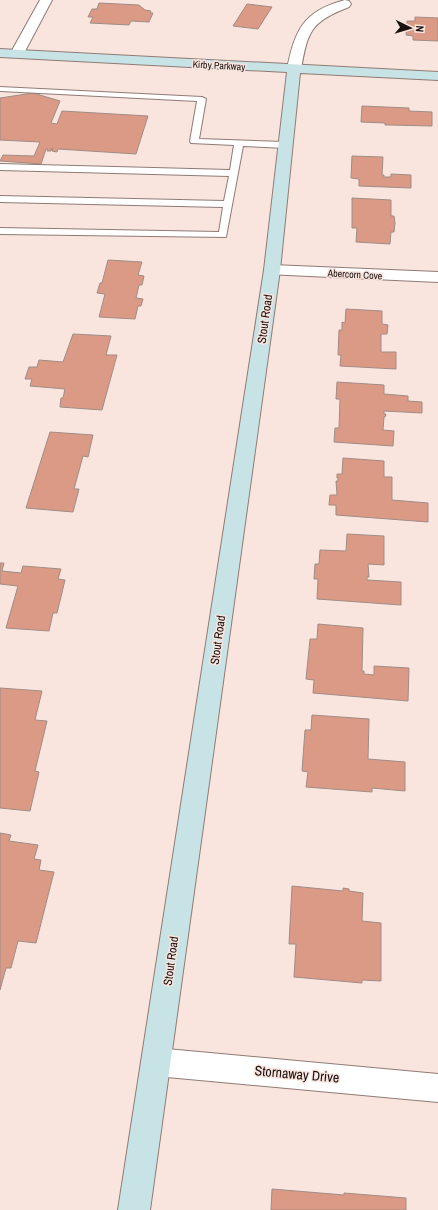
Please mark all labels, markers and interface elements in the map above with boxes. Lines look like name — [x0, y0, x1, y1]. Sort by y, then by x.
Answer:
north arrow — [390, 8, 430, 48]
text: N — [413, 25, 427, 33]
street label: Kirby Parkway — [192, 58, 247, 73]
street label: Abercorn Cove — [326, 267, 383, 282]
street label: Stout Road — [254, 294, 276, 344]
street label: Stout Road — [207, 615, 229, 665]
street label: Stout Road — [160, 936, 182, 986]
street label: Stornaway Drive — [254, 1061, 340, 1087]

